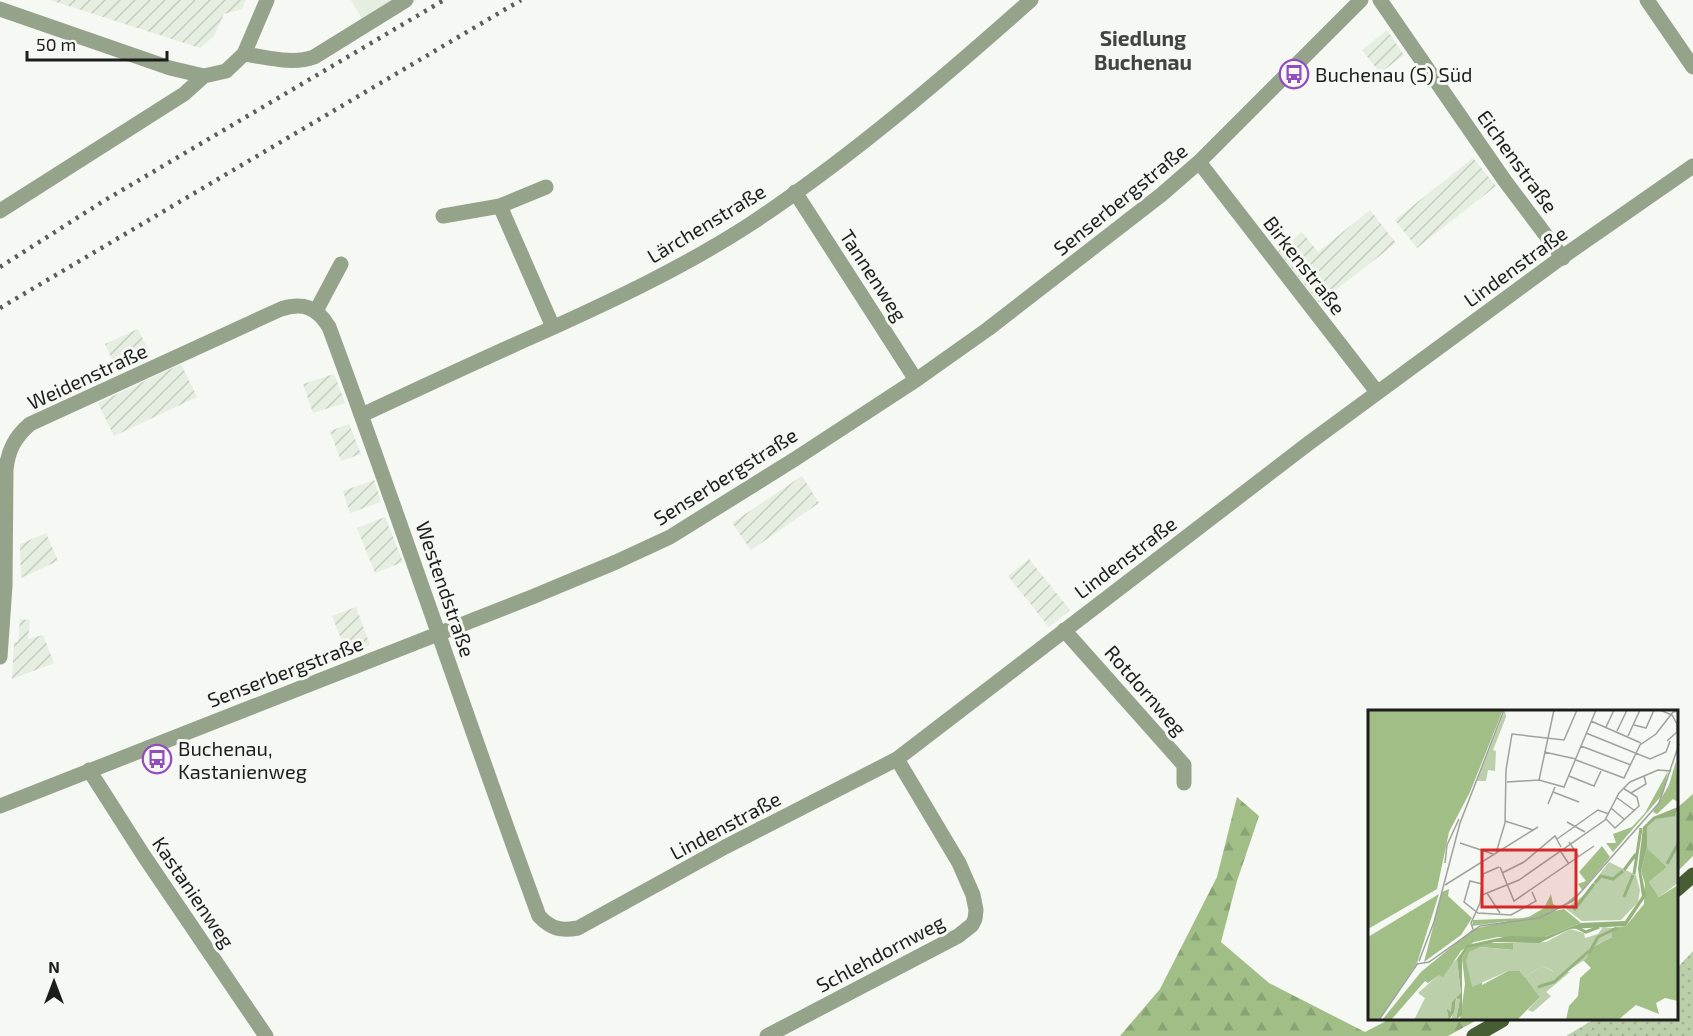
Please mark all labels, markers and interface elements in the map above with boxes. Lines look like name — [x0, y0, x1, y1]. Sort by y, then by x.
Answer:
scale bar — [27, 24, 166, 62]
district label: Siedlung Buchenau — [1094, 25, 1192, 74]
text: 50 m — [36, 33, 76, 55]
bus stop icon: Buchenau (S) Süd — [1278, 58, 1310, 90]
place label: Buchenau (S) Süd — [1315, 62, 1473, 86]
street label: Eichenstraße — [1473, 105, 1563, 217]
street label: Senserbergstraße — [1048, 138, 1192, 260]
street label: Lärchenstraße — [642, 178, 770, 268]
street label: Birkenstraße — [1259, 211, 1351, 319]
street label: Lindenstraße — [1459, 221, 1571, 311]
street label: Tannenweg — [835, 225, 913, 325]
street label: Weidenstraße — [23, 338, 151, 414]
street label: Senserbergstraße — [649, 422, 801, 530]
street label: Lindenstraße — [1069, 511, 1181, 603]
street label: Westendstraße — [412, 518, 480, 660]
street label: Senserbergstraße — [204, 630, 366, 712]
street label: Rotdornweg — [1100, 640, 1192, 740]
inset map — [1368, 710, 1678, 1021]
place label: Buchenau, Kastanienweg — [178, 736, 307, 783]
bus stop icon: Buchenau, Kastanienweg — [141, 743, 173, 775]
street label: Lindenstraße — [666, 786, 784, 864]
street label: Kastanienweg — [148, 832, 240, 952]
street label: Schlehdornweg — [812, 909, 948, 997]
north arrow — [24, 952, 84, 1012]
text: N — [48, 957, 60, 976]

